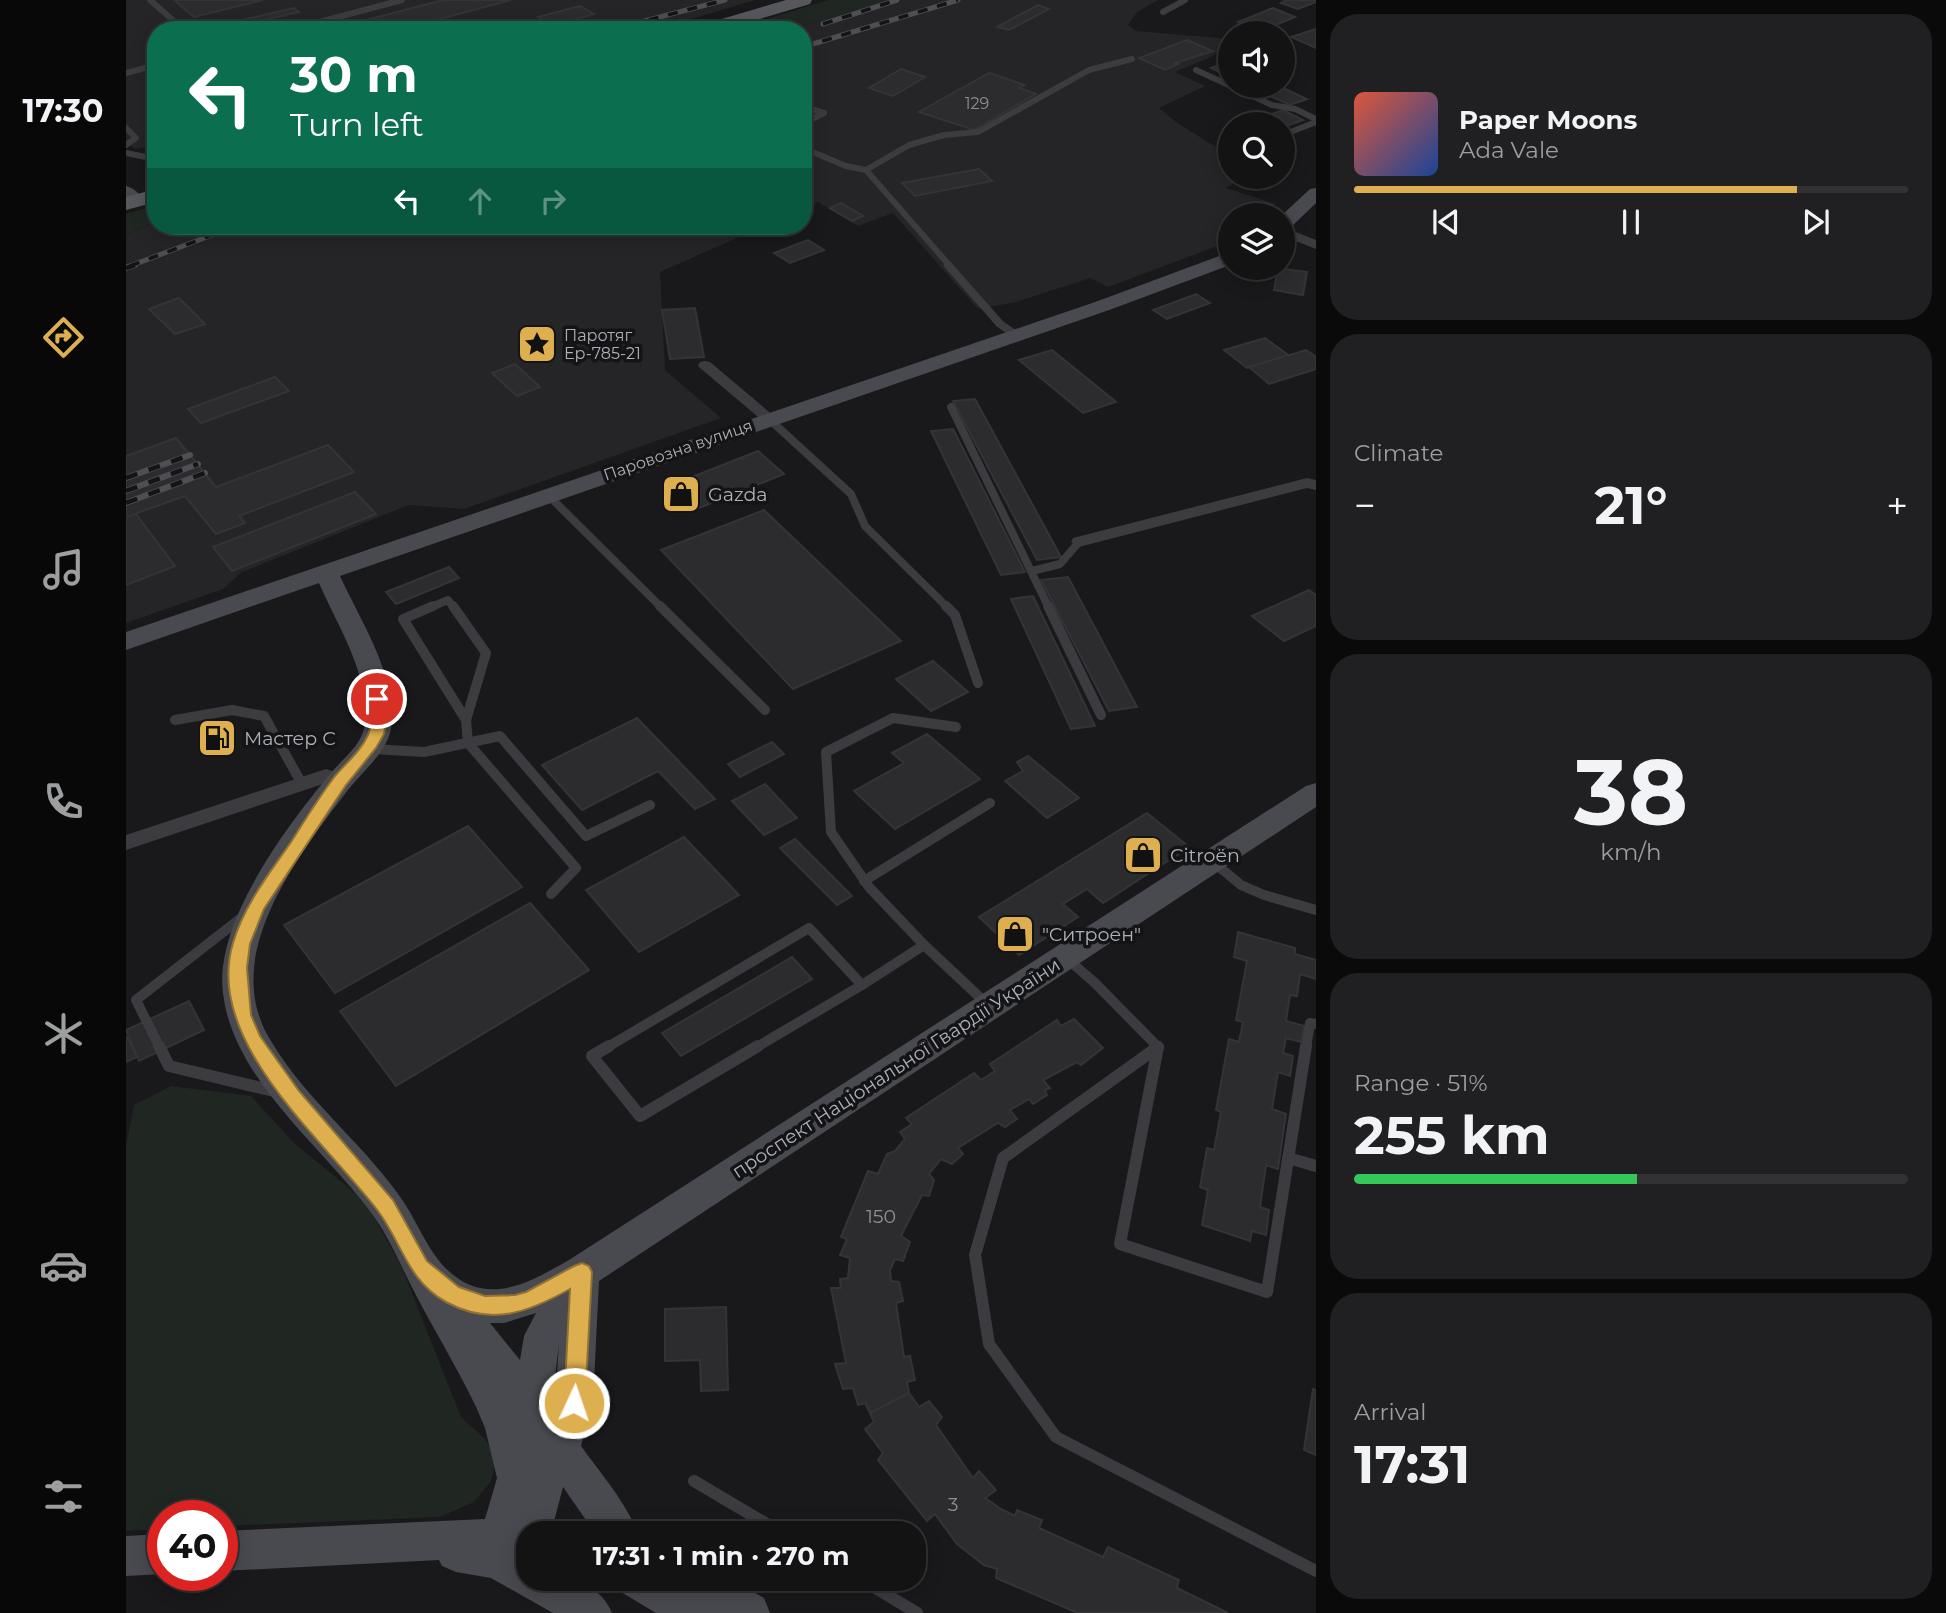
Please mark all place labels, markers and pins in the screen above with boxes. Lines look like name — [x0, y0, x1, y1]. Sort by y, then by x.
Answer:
place icon: Паротяг Ер-785-21 — [516, 323, 558, 365]
place label: Паротяг Ер-785-21 — [564, 326, 641, 363]
shop icon: Gazda — [660, 473, 702, 515]
place label: Gazda — [708, 483, 768, 506]
pin — [347, 669, 407, 729]
fuel station icon: Мастер С — [196, 717, 238, 759]
place label: Мастер С — [244, 727, 336, 750]
shop icon: Citroën — [1122, 834, 1164, 876]
place label: Citroën — [1170, 844, 1240, 867]
shop icon: "Ситроен" — [994, 913, 1036, 955]
place label: "Ситроен" — [1042, 923, 1141, 946]

